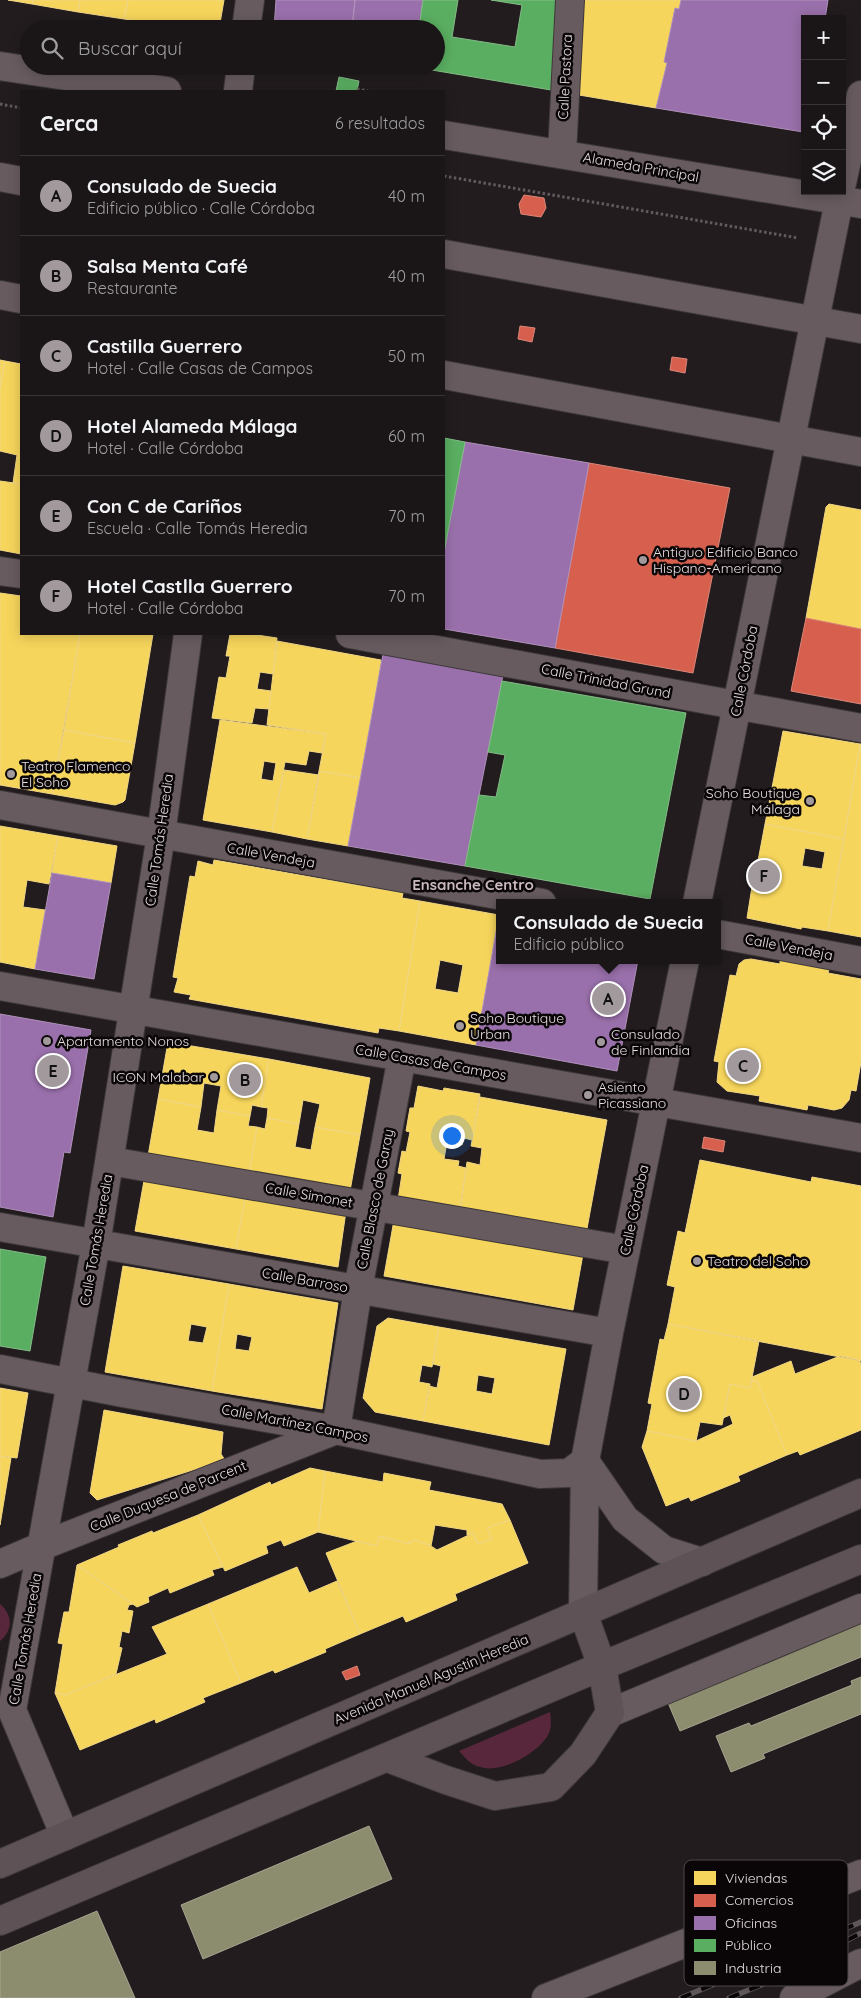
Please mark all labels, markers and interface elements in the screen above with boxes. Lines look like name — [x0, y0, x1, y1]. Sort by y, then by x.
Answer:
map controls — [801, 15, 846, 195]
button: + — [801, 15, 846, 60]
search box — [20, 20, 445, 75]
icon: search — [38, 34, 66, 62]
street label: Calle Pastora — [554, 34, 576, 120]
text: Buscar aquí — [78, 36, 182, 60]
button: − — [801, 60, 846, 105]
button: locate — [801, 105, 846, 150]
text: Cerca — [40, 110, 98, 136]
text: 6 resultados — [335, 113, 425, 133]
street label: Alameda Principal — [582, 148, 700, 186]
button: layers — [801, 150, 846, 195]
text: Consulado de Suecia — [87, 174, 277, 198]
text: A — [51, 186, 61, 206]
text: 40 m — [388, 186, 425, 206]
text: Edificio público · Calle Córdoba — [87, 198, 315, 218]
text: Salsa Menta Café — [87, 254, 248, 278]
text: B — [51, 266, 61, 286]
text: 40 m — [388, 266, 425, 286]
text: Restaurante — [87, 278, 178, 298]
text: Castilla Guerrero — [87, 334, 242, 358]
text: C — [51, 346, 61, 366]
text: 50 m — [388, 346, 425, 366]
text: Hotel · Calle Casas de Campos — [87, 358, 313, 378]
text: Hotel Alameda Málaga — [87, 414, 297, 438]
text: D — [50, 426, 62, 446]
text: 60 m — [388, 426, 425, 446]
text: Hotel · Calle Córdoba — [87, 438, 244, 458]
text: Con C de Cariños — [87, 494, 242, 518]
text: E — [51, 506, 61, 526]
text: 70 m — [388, 506, 425, 526]
text: Escuela · Calle Tomás Heredia — [87, 518, 308, 538]
place label: Antiguo Edificio Banco Hispano-Americano — [653, 543, 798, 577]
marker: Antiguo Edificio Banco Hispano-Americano — [637, 554, 649, 566]
text: Hotel Castlla Guerrero — [87, 574, 293, 598]
text: F — [52, 586, 61, 606]
text: 70 m — [388, 586, 425, 606]
text: Hotel · Calle Córdoba — [87, 598, 244, 618]
street label: Calle Córdoba — [726, 624, 762, 718]
street label: Calle Trinidad Grund — [540, 660, 672, 702]
place label: Teatro Flamenco El Soho — [21, 757, 130, 791]
marker: Teatro Flamenco El Soho — [5, 768, 17, 780]
street label: Calle Tomás Heredia — [141, 773, 177, 907]
place label: Soho Boutique Málaga — [706, 784, 800, 818]
marker: Soho Boutique Málaga — [804, 795, 816, 807]
street label: Calle Vendeja — [225, 838, 317, 872]
pin: F — [748, 857, 780, 895]
district label: Ensanche Centro — [412, 875, 534, 894]
popup — [496, 899, 721, 964]
text: Consulado de Suecia — [513, 910, 704, 934]
street label: Calle Vendeja — [743, 930, 835, 964]
text: Edificio público — [513, 934, 624, 954]
pin: A — [592, 980, 624, 1018]
place label: Soho Boutique Urban — [470, 1009, 564, 1043]
marker: Soho Boutique Urban — [454, 1020, 466, 1032]
place label: Consulado de Finlandia — [611, 1025, 690, 1059]
place label: Apartamento Nonos — [57, 1032, 189, 1050]
marker: Apartamento Nonos — [41, 1035, 53, 1047]
marker: Consulado de Finlandia — [595, 1036, 607, 1048]
street label: Calle Casas de Campos — [354, 1040, 508, 1084]
pin: C — [727, 1047, 759, 1085]
pin: E — [37, 1052, 69, 1090]
pin: B — [229, 1061, 261, 1099]
place label: ICON Malabar — [112, 1068, 205, 1086]
marker: ICON Malabar — [208, 1071, 220, 1083]
place label: Asiento Picassiano — [598, 1078, 666, 1112]
marker: Asiento Picassiano — [582, 1089, 594, 1101]
your location — [439, 1123, 465, 1149]
street label: Calle Blasco de Garay — [353, 1127, 397, 1271]
street label: Calle Córdoba — [616, 1163, 652, 1257]
street label: Calle Tomás Heredia — [76, 1173, 116, 1307]
street label: Calle Simonet — [264, 1178, 354, 1212]
place label: Teatro del Soho — [707, 1252, 809, 1270]
marker: Teatro del Soho — [691, 1255, 703, 1267]
street label: Calle Barroso — [260, 1264, 350, 1296]
pin: D — [668, 1375, 700, 1413]
street label: Calle Martínez Campos — [220, 1400, 370, 1446]
street label: Calle Duquesa de Parcent — [87, 1456, 249, 1536]
street label: Calle Tomás Heredia — [5, 1572, 45, 1706]
street label: Avenida Manuel Agustín Heredia — [331, 1630, 531, 1728]
legend — [684, 1860, 848, 1986]
text: Viviendas — [725, 1869, 787, 1887]
text: Comercios — [725, 1891, 794, 1909]
text: Oficinas — [725, 1914, 777, 1932]
text: Público — [725, 1936, 772, 1954]
text: Industria — [725, 1959, 781, 1977]

